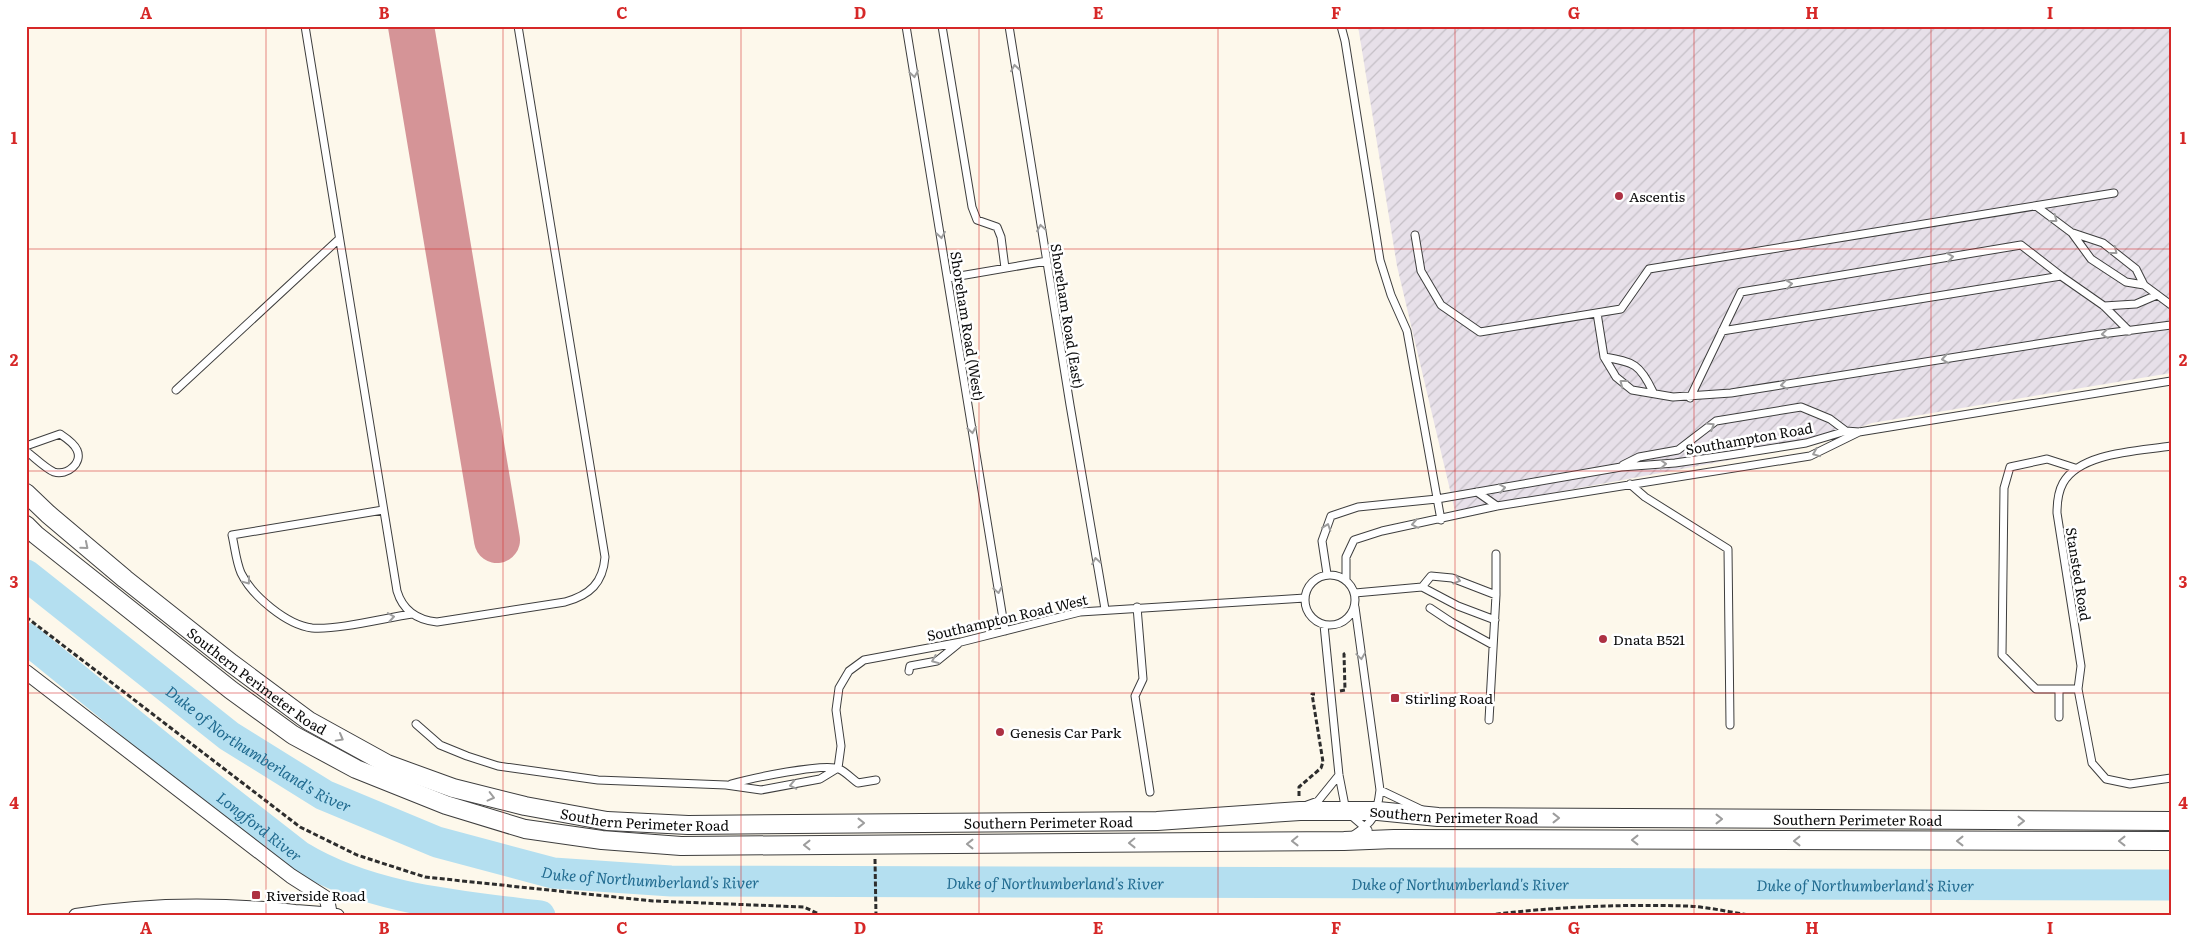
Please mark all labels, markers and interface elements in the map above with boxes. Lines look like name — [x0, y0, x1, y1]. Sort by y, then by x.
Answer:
text: A — [140, 0, 152, 24]
text: B — [378, 0, 390, 24]
text: C — [616, 0, 628, 24]
text: D — [854, 0, 866, 24]
text: E — [1093, 0, 1104, 24]
text: F — [1331, 0, 1341, 24]
text: G — [1568, 0, 1580, 24]
text: H — [1805, 0, 1819, 24]
text: I — [2047, 0, 2053, 24]
one-way arrow — [1011, 64, 1021, 72]
one-way arrow — [909, 70, 919, 79]
text: 1 — [11, 125, 18, 149]
text: 1 — [2180, 125, 2187, 149]
place label: Ascentis — [1629, 186, 1685, 206]
marker: Ascentis — [1613, 190, 1625, 202]
one-way arrow — [2048, 214, 2057, 222]
one-way arrow — [1037, 224, 1047, 233]
one-way arrow — [935, 230, 945, 239]
street label: Shoreham Road (East) — [1047, 242, 1089, 390]
one-way arrow — [2108, 246, 2117, 254]
street label: Shoreham Road (West) — [946, 250, 990, 402]
one-way arrow — [1946, 252, 1954, 263]
one-way arrow — [1785, 279, 1794, 289]
one-way arrow — [2101, 328, 2109, 339]
text: 2 — [10, 347, 19, 371]
text: 2 — [2179, 347, 2188, 371]
one-way arrow — [1940, 353, 1948, 364]
one-way arrow — [1780, 379, 1789, 389]
one-way arrow — [1620, 380, 1629, 388]
street label: Southampton Road — [1684, 417, 1815, 459]
one-way arrow — [1705, 422, 1714, 432]
one-way arrow — [966, 426, 977, 434]
one-way arrow — [1812, 448, 1820, 458]
one-way arrow — [1659, 459, 1667, 470]
one-way arrow — [1498, 483, 1507, 493]
one-way arrow — [1411, 519, 1420, 529]
one-way arrow — [1321, 523, 1331, 532]
street label: Stansted Road — [2062, 526, 2096, 623]
one-way arrow — [79, 540, 88, 548]
one-way arrow — [1092, 557, 1102, 566]
text: 3 — [10, 569, 19, 593]
text: 3 — [2179, 569, 2188, 593]
one-way arrow — [1453, 574, 1461, 584]
one-way arrow — [241, 575, 250, 585]
one-way arrow — [992, 586, 1003, 595]
street label: Southampton Road West — [925, 589, 1090, 645]
one-way arrow — [387, 613, 396, 623]
street label: Southern Perimeter Road — [183, 622, 331, 739]
place label: Dnata B521 — [1613, 629, 1685, 649]
marker: Dnata B521 — [1597, 633, 1609, 645]
one-way arrow — [1355, 652, 1366, 660]
one-way arrow — [931, 653, 940, 664]
water label: Duke of Northumberland's River — [161, 679, 355, 817]
place label: Stirling Road — [1405, 688, 1494, 708]
marker: Stirling Road — [1389, 692, 1401, 704]
place label: Genesis Car Park — [1010, 722, 1122, 742]
marker: Genesis Car Park — [994, 726, 1006, 738]
one-way arrow — [335, 732, 344, 742]
one-way arrow — [789, 779, 798, 790]
water label: Longford River — [212, 785, 308, 866]
text: 4 — [9, 790, 19, 814]
text: 4 — [2178, 790, 2188, 814]
one-way arrow — [486, 791, 495, 802]
street label: Southern Perimeter Road — [1369, 801, 1539, 828]
street label: Southern Perimeter Road — [559, 803, 730, 835]
street label: Southern Perimeter Road — [1773, 809, 1943, 830]
street label: Southern Perimeter Road — [964, 811, 1134, 833]
one-way arrow — [1553, 813, 1561, 823]
one-way arrow — [1716, 814, 1723, 824]
one-way arrow — [2018, 816, 2026, 826]
one-way arrow — [857, 818, 865, 829]
one-way arrow — [1630, 835, 1638, 845]
one-way arrow — [1291, 836, 1299, 847]
one-way arrow — [1793, 836, 1800, 846]
one-way arrow — [1955, 836, 1963, 846]
one-way arrow — [2118, 836, 2126, 846]
one-way arrow — [1128, 838, 1136, 848]
one-way arrow — [966, 839, 974, 849]
one-way arrow — [803, 840, 811, 851]
water label: Duke of Northumberland's River — [539, 859, 759, 893]
water label: Duke of Northumberland's River — [946, 870, 1164, 894]
water label: Duke of Northumberland's River — [1351, 871, 1569, 895]
water label: Duke of Northumberland's River — [1756, 872, 1974, 896]
place label: Riverside Road — [266, 885, 366, 905]
marker: Riverside Road — [250, 889, 262, 901]
text: A — [140, 915, 152, 939]
text: B — [378, 915, 390, 939]
text: C — [616, 915, 628, 939]
text: D — [854, 915, 866, 939]
text: E — [1093, 915, 1104, 939]
text: F — [1331, 915, 1341, 939]
text: G — [1568, 915, 1580, 939]
text: H — [1805, 915, 1819, 939]
text: I — [2047, 915, 2053, 939]

